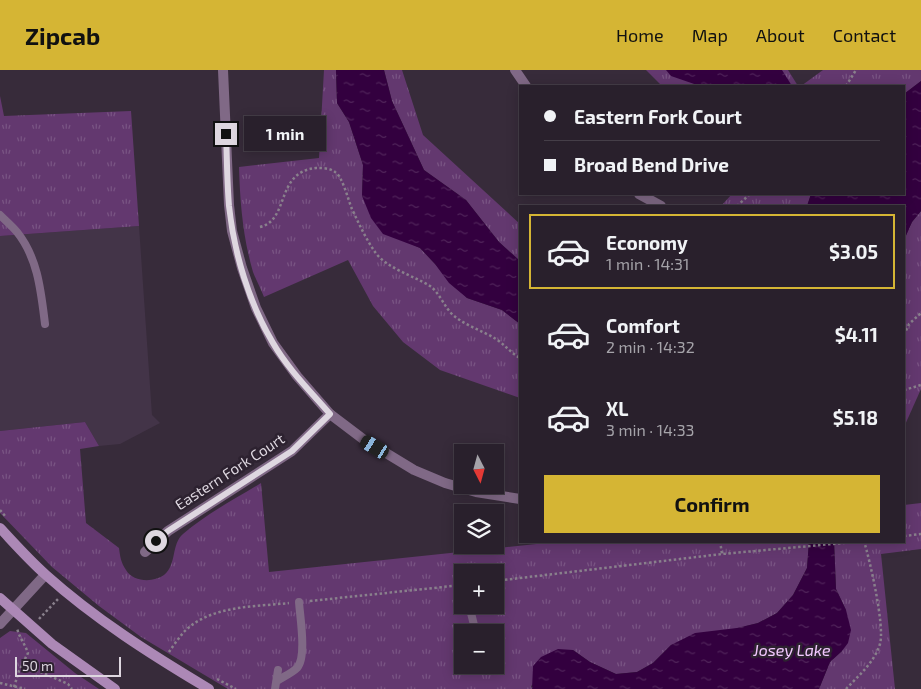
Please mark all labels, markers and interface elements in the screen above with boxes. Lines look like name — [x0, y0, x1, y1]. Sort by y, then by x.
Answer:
text: Zipcab — [25, 21, 100, 50]
text: Home — [616, 24, 664, 46]
text: Map — [692, 24, 728, 46]
text: About — [756, 24, 805, 46]
text: Contact — [833, 24, 896, 46]
text: Eastern Fork Court — [574, 105, 742, 128]
callout: 1 min — [244, 116, 326, 152]
route end — [215, 123, 237, 145]
text: 1 min — [266, 124, 304, 143]
text: Broad Bend Drive — [574, 153, 729, 176]
icon: car — [546, 229, 591, 274]
text: Economy — [606, 231, 688, 254]
text: $3.05 — [829, 240, 878, 263]
text: 1 min · 14:31 — [606, 254, 689, 273]
icon: car — [546, 312, 591, 357]
text: Comfort — [606, 314, 680, 337]
text: $4.11 — [835, 323, 878, 346]
text: 2 min · 14:32 — [606, 337, 695, 356]
icon: car — [546, 395, 591, 440]
text: XL — [606, 397, 628, 420]
text: $5.18 — [833, 406, 878, 429]
text: 3 min · 14:33 — [606, 420, 694, 439]
street label: Eastern Fork Court — [171, 429, 288, 513]
car — [358, 433, 391, 461]
north arrow — [454, 444, 504, 494]
map controls — [454, 444, 504, 674]
button: Confirm — [544, 475, 880, 533]
button: layers — [454, 504, 504, 554]
route start — [145, 530, 167, 552]
button: + — [454, 564, 504, 614]
button: − — [454, 624, 504, 674]
water label: Josey Lake — [752, 640, 831, 660]
scale bar — [15, 654, 121, 677]
text: 50 m — [22, 657, 53, 674]

